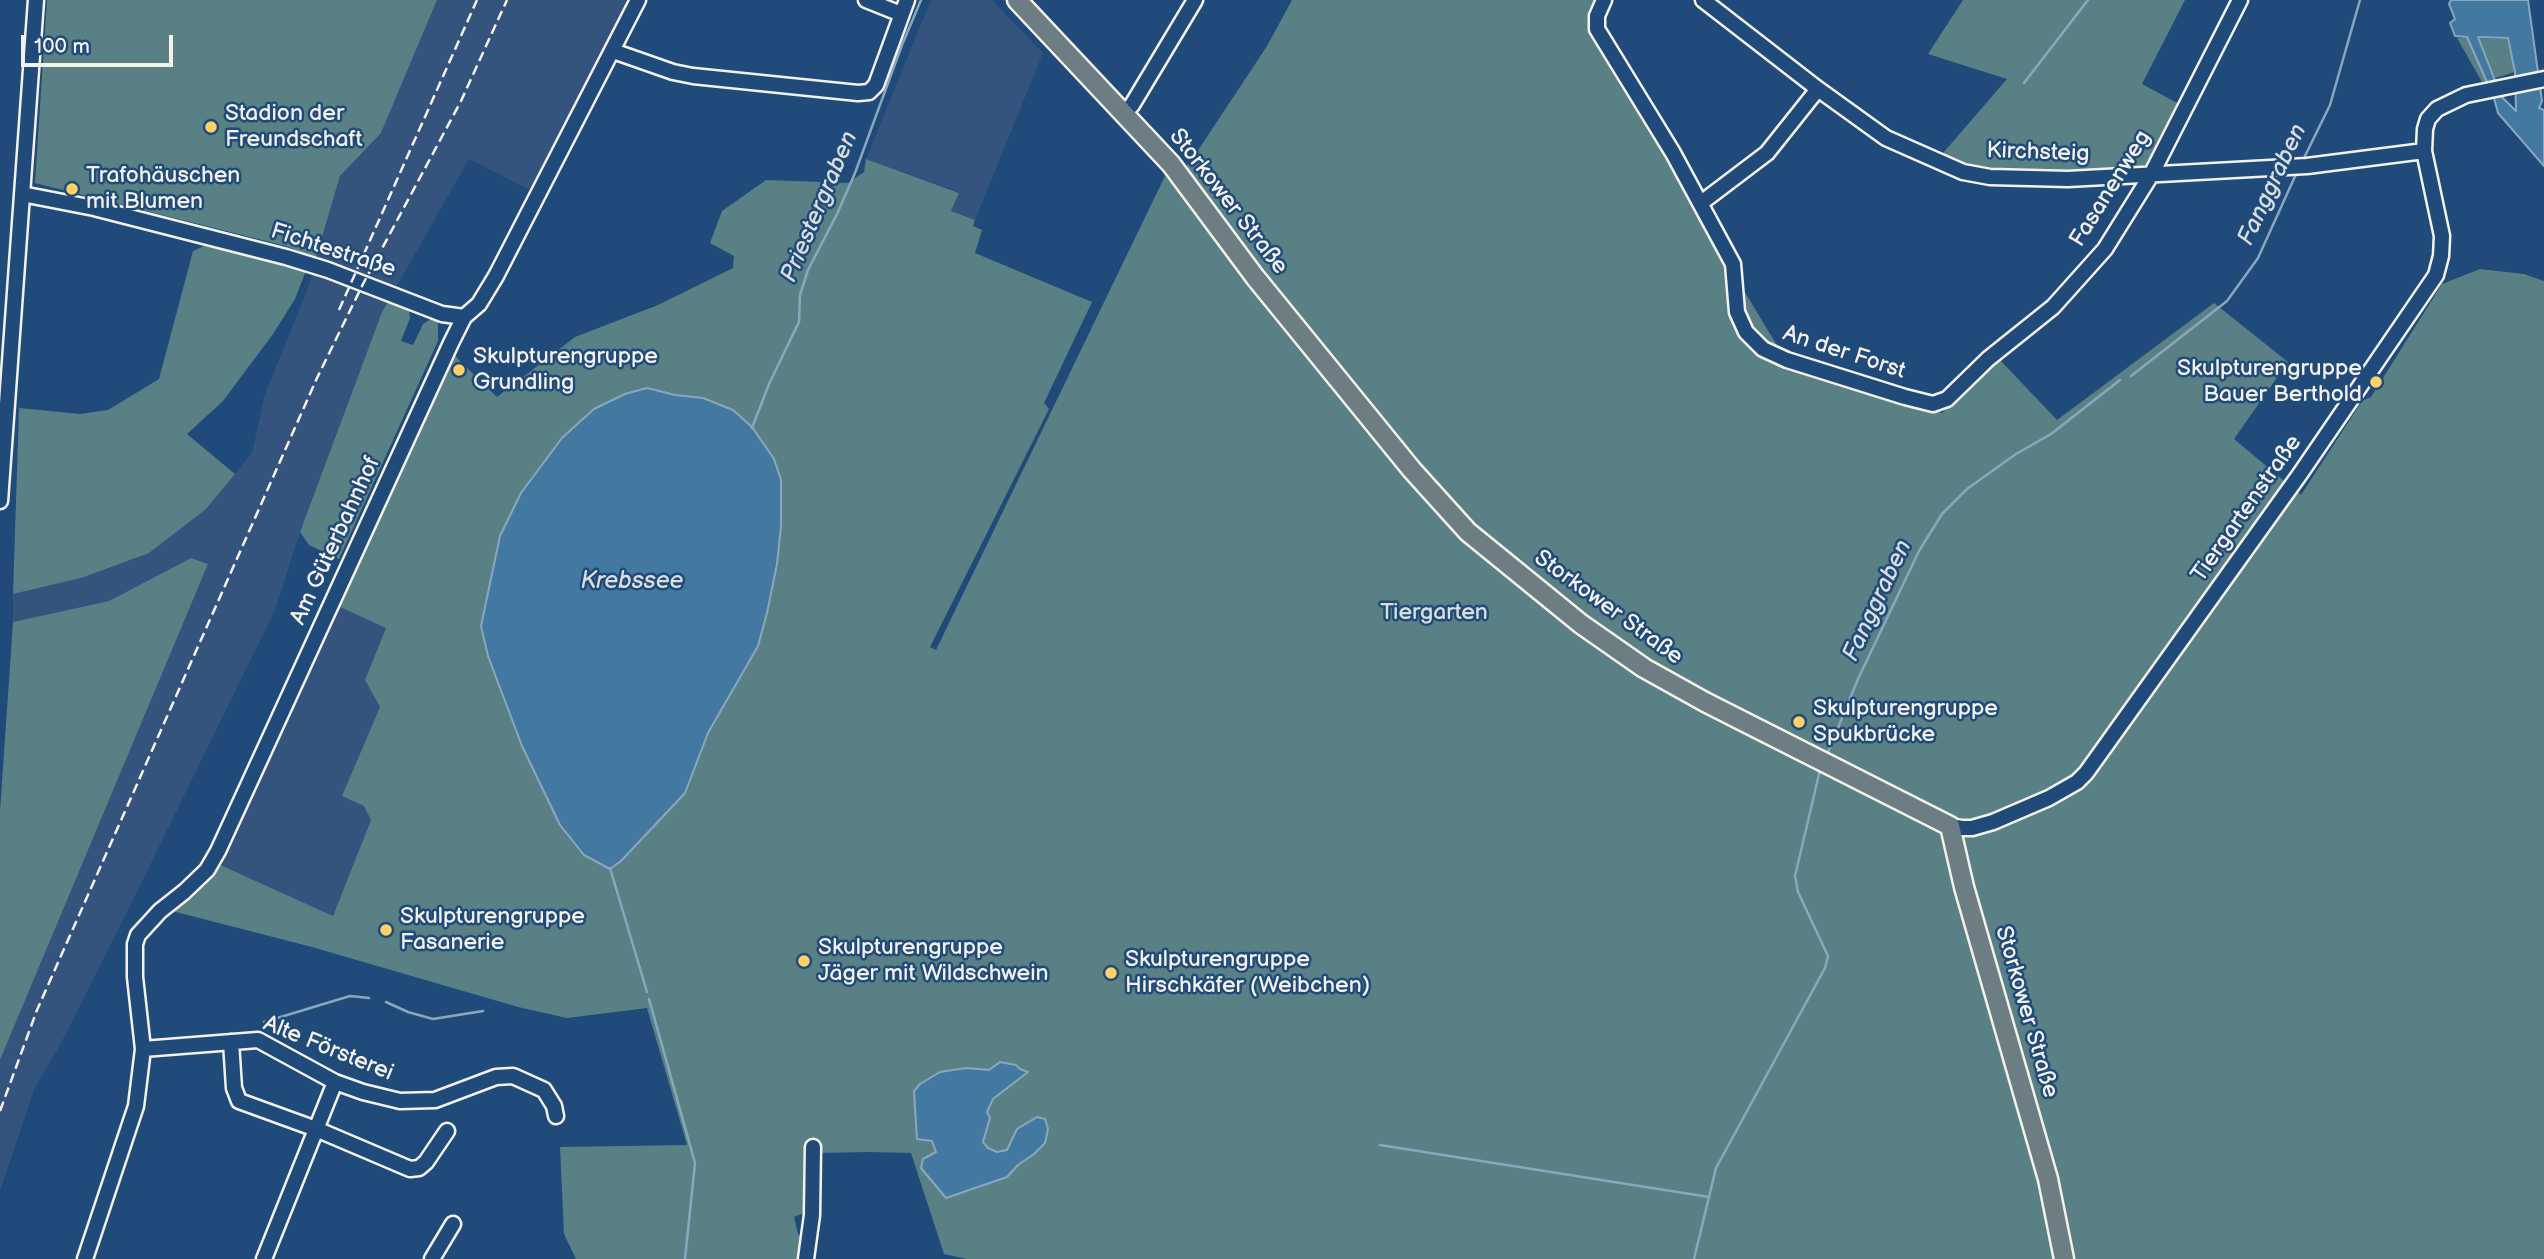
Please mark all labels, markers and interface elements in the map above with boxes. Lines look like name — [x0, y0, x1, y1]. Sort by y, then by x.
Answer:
scale bar — [24, 21, 177, 65]
text: 100 m — [34, 34, 90, 59]
place label: Stadion der Freundschaft — [225, 100, 363, 154]
marker: Stadion der Freundschaft — [203, 119, 219, 135]
water label: Fanggraben — [2232, 120, 2314, 250]
street label: Storkower Straße — [1163, 124, 1293, 280]
street label: Fasanenweg — [2064, 126, 2158, 252]
water label: Priestergraben — [775, 127, 865, 287]
street label: Kirchsteig — [1986, 137, 2090, 169]
place label: Trafohäuschen mit Blumen — [86, 162, 240, 216]
marker: Trafohäuschen mit Blumen — [64, 181, 80, 197]
street label: Fichtestraße — [267, 218, 399, 284]
street label: An der Forst — [1779, 320, 1909, 386]
place label: Skulpturengruppe Grundling — [473, 343, 658, 397]
place label: Skulpturengruppe Bauer Berthold — [2177, 355, 2362, 409]
marker: Skulpturengruppe Grundling — [451, 362, 467, 378]
marker: Skulpturengruppe Bauer Berthold — [2368, 374, 2384, 390]
street label: Tiergartenstraße — [2186, 430, 2308, 588]
street label: Am Güterbahnhof — [285, 453, 387, 629]
water label: Fanggraben — [1837, 536, 1919, 666]
street label: Storkower Straße — [1528, 545, 1688, 671]
water label: Krebssee — [580, 568, 684, 596]
park label: Tiergarten — [1380, 599, 1488, 627]
place label: Skulpturengruppe Spukbrücke — [1813, 695, 1998, 749]
marker: Skulpturengruppe Spukbrücke — [1791, 714, 1807, 730]
place label: Skulpturengruppe Fasanerie — [400, 903, 585, 957]
marker: Skulpturengruppe Fasanerie — [378, 922, 394, 938]
street label: Storkower Straße — [1988, 923, 2064, 1101]
place label: Skulpturengruppe Jäger mit Wildschwein — [818, 934, 1049, 988]
place label: Skulpturengruppe Hirschkäfer (Weibchen) — [1125, 946, 1370, 1000]
marker: Skulpturengruppe Jäger mit Wildschwein — [796, 953, 812, 969]
marker: Skulpturengruppe Hirschkäfer (Weibchen) — [1103, 965, 1119, 981]
street label: Alte Försterei — [259, 1010, 397, 1088]

